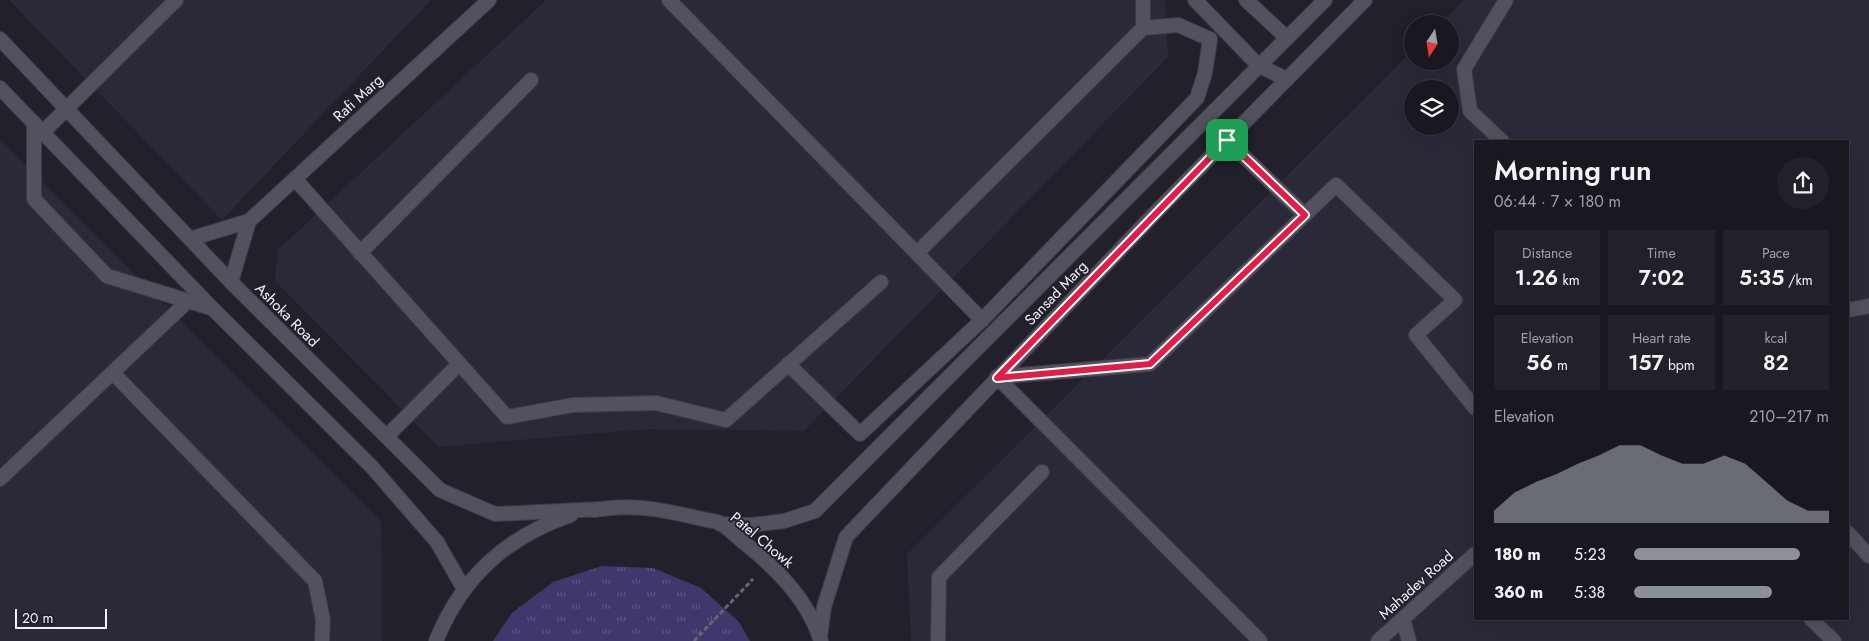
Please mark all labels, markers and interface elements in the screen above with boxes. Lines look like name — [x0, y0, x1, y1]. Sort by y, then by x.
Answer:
north arrow — [1404, 15, 1459, 70]
map controls — [1404, 15, 1459, 135]
street label: Rafi Marg — [328, 69, 388, 127]
button: layers — [1404, 80, 1459, 135]
pin — [1206, 119, 1248, 161]
icon: arrive — [1213, 126, 1241, 154]
text: Morning run — [1494, 150, 1652, 191]
button: share — [1777, 157, 1829, 209]
text: 06:44 · 7 × 180 m — [1494, 190, 1621, 213]
text: Distance — [1522, 243, 1572, 263]
text: Time — [1647, 243, 1676, 263]
text: Pace — [1762, 243, 1790, 263]
street label: Sansad Marg — [1019, 256, 1093, 330]
text: 1.26 — [1515, 263, 1558, 293]
text: 7:02 — [1639, 263, 1684, 293]
text: 5:35 — [1739, 263, 1784, 293]
text: km — [1558, 270, 1580, 290]
text: /km — [1784, 270, 1813, 290]
street label: Ashoka Road — [250, 278, 324, 352]
text: Elevation — [1521, 328, 1574, 348]
text: Heart rate — [1632, 328, 1691, 348]
text: kcal — [1765, 328, 1787, 348]
text: 56 — [1526, 348, 1553, 378]
text: 157 — [1628, 348, 1664, 378]
text: 82 — [1763, 348, 1789, 378]
text: m — [1553, 355, 1568, 375]
text: bpm — [1664, 355, 1695, 375]
text: Elevation — [1494, 405, 1554, 428]
text: 210–217 m — [1749, 405, 1829, 428]
street label: Patel Chowk — [725, 507, 799, 573]
text: 180 m — [1494, 543, 1541, 566]
text: 5:23 — [1574, 543, 1606, 566]
street label: Mahadev Road — [1374, 545, 1458, 625]
text: 360 m — [1494, 581, 1543, 604]
text: 5:38 — [1574, 581, 1605, 604]
scale bar — [15, 606, 108, 629]
text: 20 m — [22, 608, 54, 628]

